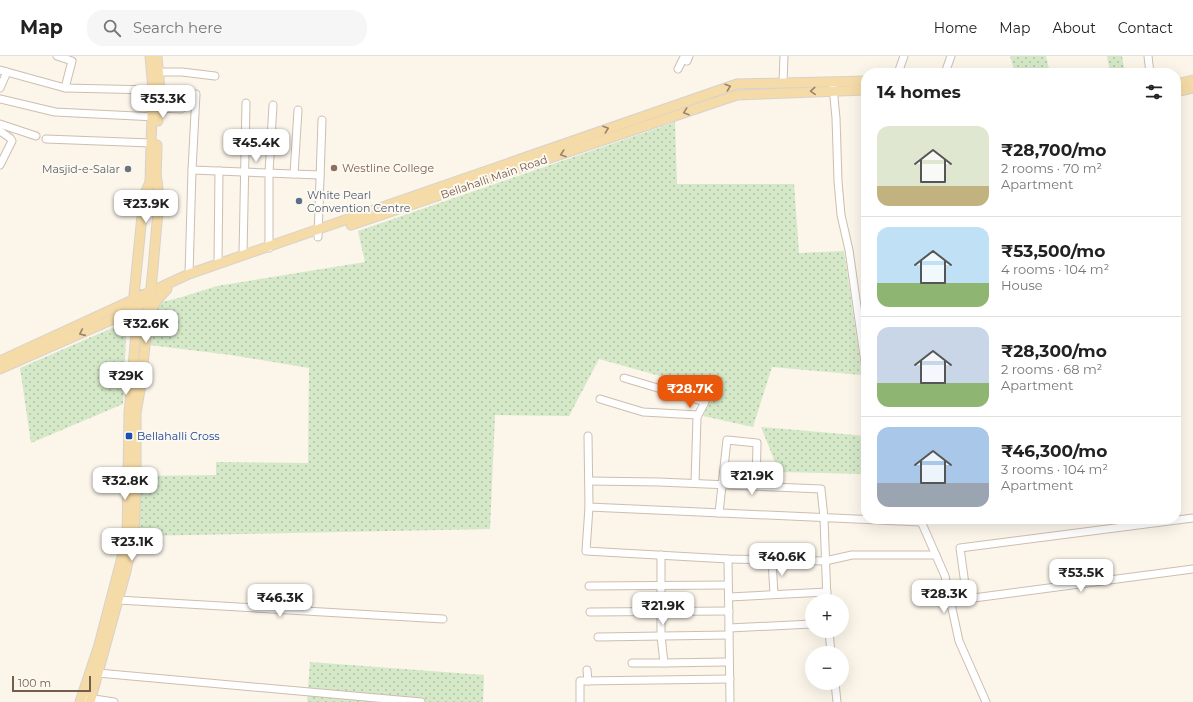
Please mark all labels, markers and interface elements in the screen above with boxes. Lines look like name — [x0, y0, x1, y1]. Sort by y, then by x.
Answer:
search box — [87, 10, 367, 46]
text: Map — [20, 16, 63, 39]
icon: search — [101, 17, 123, 39]
text: Search here — [133, 18, 222, 37]
text: Home — [934, 19, 977, 37]
text: Map — [999, 19, 1030, 37]
text: About — [1052, 19, 1096, 37]
text: Contact — [1118, 19, 1173, 37]
icon: filters — [1143, 81, 1165, 103]
text: 14 homes — [877, 82, 961, 102]
one-way arrow — [725, 83, 732, 92]
pin: ₹53.3K — [130, 85, 196, 119]
one-way arrow — [810, 87, 816, 96]
text: ₹53.3K — [140, 90, 186, 106]
one-way arrow — [683, 107, 690, 116]
one-way arrow — [602, 125, 609, 134]
pin: ₹45.4K — [223, 129, 289, 163]
text: ₹45.4K — [232, 134, 280, 150]
text: ₹28,700/mo — [1001, 140, 1106, 160]
icon: home — [909, 142, 957, 190]
one-way arrow — [560, 149, 567, 158]
street label: Bellahalli Main Road — [439, 152, 549, 202]
text: 2 rooms · 70 m² — [1001, 160, 1102, 176]
place label: Westline College — [342, 161, 435, 175]
place label: Masjid-e-Salar — [42, 162, 120, 176]
marker: Westline College — [329, 163, 339, 173]
marker: Masjid-e-Salar — [123, 164, 133, 174]
text: Apartment — [1001, 176, 1073, 192]
place label: White Pearl Convention Centre — [307, 188, 411, 215]
pin: ₹23.9K — [113, 190, 179, 224]
text: ₹23.9K — [123, 195, 169, 211]
marker: White Pearl Convention Centre — [294, 196, 304, 206]
text: ₹53,500/mo — [1001, 241, 1105, 261]
icon: home — [909, 243, 957, 291]
text: 4 rooms · 104 m² — [1001, 261, 1109, 277]
text: House — [1001, 277, 1043, 293]
pin: ₹32.6K — [113, 310, 179, 344]
text: ₹32.6K — [123, 315, 169, 331]
one-way arrow — [79, 328, 87, 336]
text: ₹28,300/mo — [1001, 341, 1107, 361]
icon: home — [909, 343, 957, 391]
text: 2 rooms · 68 m² — [1001, 361, 1102, 377]
pin: ₹29K — [102, 362, 150, 396]
text: ₹29K — [109, 367, 143, 383]
pin: ₹28.7K — [657, 375, 723, 409]
text: Apartment — [1001, 377, 1073, 393]
text: ₹28.7K — [667, 380, 713, 396]
place label: Bellahalli Cross — [137, 429, 220, 443]
marker: Bellahalli Cross — [124, 431, 134, 441]
text: ₹46,300/mo — [1001, 441, 1107, 461]
icon: home — [909, 443, 957, 491]
text: 3 rooms · 104 m² — [1001, 461, 1108, 477]
pin: ₹21.9K — [719, 462, 785, 496]
pin: ₹32.8K — [92, 467, 158, 501]
text: ₹21.9K — [730, 467, 774, 483]
text: ₹32.8K — [102, 472, 148, 488]
text: Apartment — [1001, 477, 1073, 493]
pin: ₹23.1K — [99, 528, 165, 562]
text: ₹23.1K — [111, 533, 153, 549]
pin: ₹40.6K — [749, 543, 815, 577]
text: ₹40.6K — [758, 548, 806, 564]
pin: ₹53.5K — [1048, 559, 1114, 593]
text: ₹53.5K — [1058, 564, 1104, 580]
pin: ₹28.3K — [911, 580, 977, 614]
pin: ₹46.3K — [247, 584, 313, 618]
text: ₹28.3K — [921, 585, 967, 601]
text: ₹46.3K — [256, 589, 304, 605]
pin: ₹21.9K — [630, 592, 696, 626]
map controls — [805, 594, 849, 690]
button: + — [805, 594, 849, 638]
text: ₹21.9K — [641, 597, 685, 613]
button: − — [805, 646, 849, 690]
scale bar — [12, 674, 91, 693]
text: 100 m — [18, 676, 51, 690]

